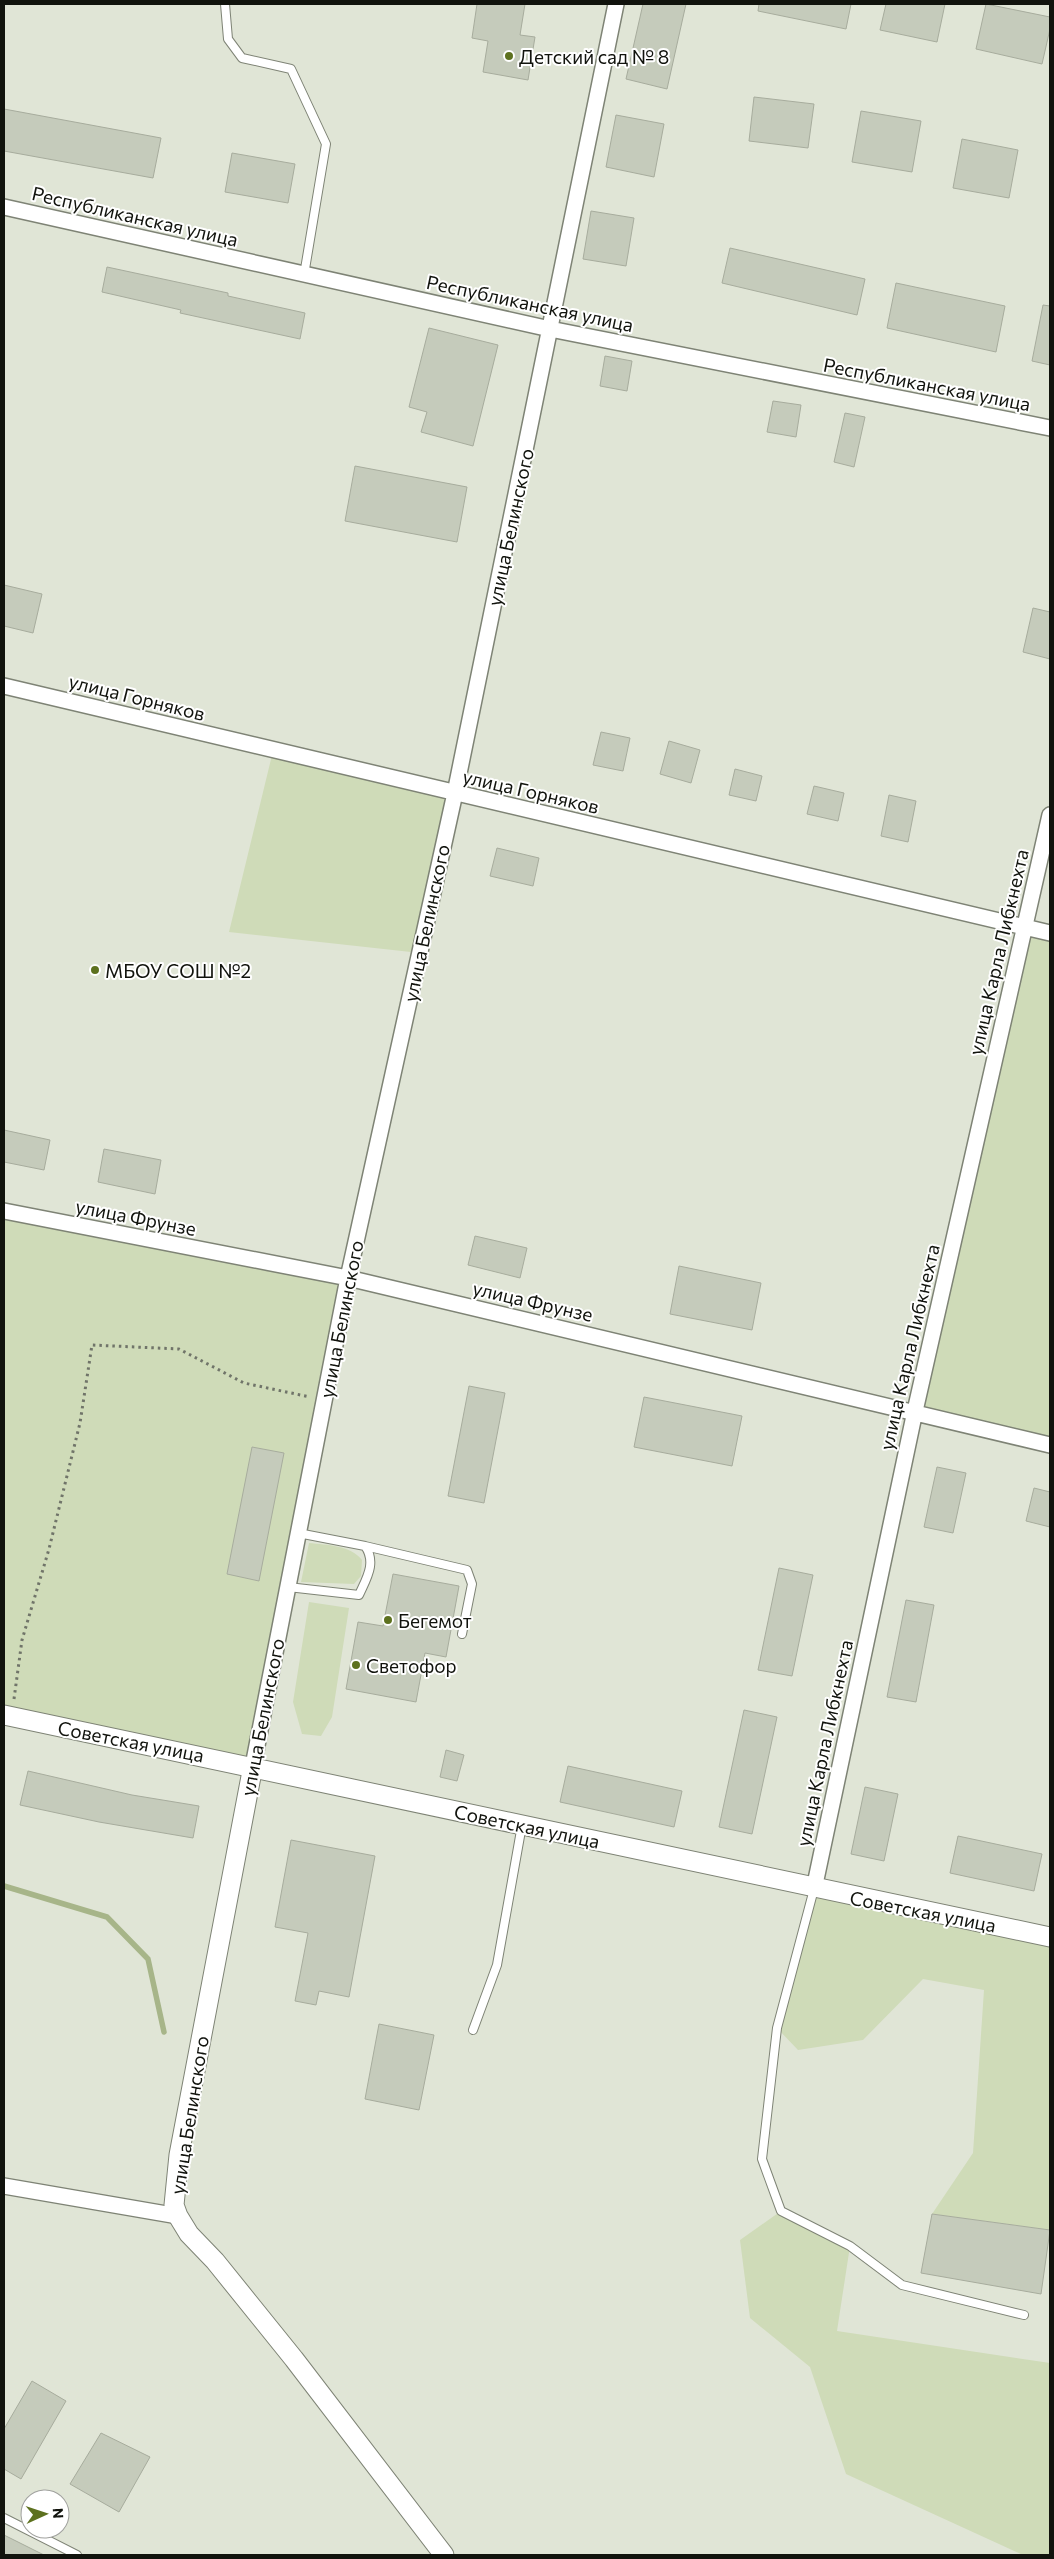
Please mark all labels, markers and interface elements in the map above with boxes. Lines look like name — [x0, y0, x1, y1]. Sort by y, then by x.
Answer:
place label: Детский сад № 8 — [519, 45, 669, 68]
marker: Детский сад № 8 — [503, 50, 515, 62]
street label: Республиканская улица — [30, 181, 240, 251]
street label: Республиканская улица — [425, 270, 635, 336]
street label: Республиканская улица — [821, 353, 1033, 415]
street label: улица Белинского — [482, 446, 538, 608]
street label: улица Горняков — [67, 669, 207, 725]
street label: улица Горняков — [461, 764, 601, 818]
street label: улица Белинского — [398, 842, 454, 1004]
street label: улица Карла Либкнехта — [963, 847, 1033, 1057]
place label: МБОУ СОШ №2 — [105, 959, 251, 982]
marker: МБОУ СОШ №2 — [89, 964, 101, 976]
street label: улица Фрунзе — [74, 1194, 198, 1240]
street label: улица Белинского — [314, 1238, 368, 1400]
street label: улица Карла Либкнехта — [874, 1242, 944, 1452]
street label: улица Фрунзе — [471, 1276, 595, 1326]
place label: Бегемот — [398, 1609, 472, 1632]
marker: Бегемот — [382, 1614, 394, 1626]
street label: улица Белинского — [235, 1636, 289, 1798]
street label: улица Карла Либкнехта — [791, 1638, 857, 1848]
place label: Светофор — [366, 1654, 457, 1677]
marker: Светофор — [350, 1659, 362, 1671]
street label: Советская улица — [56, 1716, 206, 1766]
street label: Советская улица — [452, 1799, 602, 1853]
street label: Советская улица — [848, 1886, 998, 1936]
street label: улица Белинского — [165, 2034, 213, 2196]
north arrow — [20, 2489, 70, 2539]
text: N — [50, 2508, 67, 2519]

